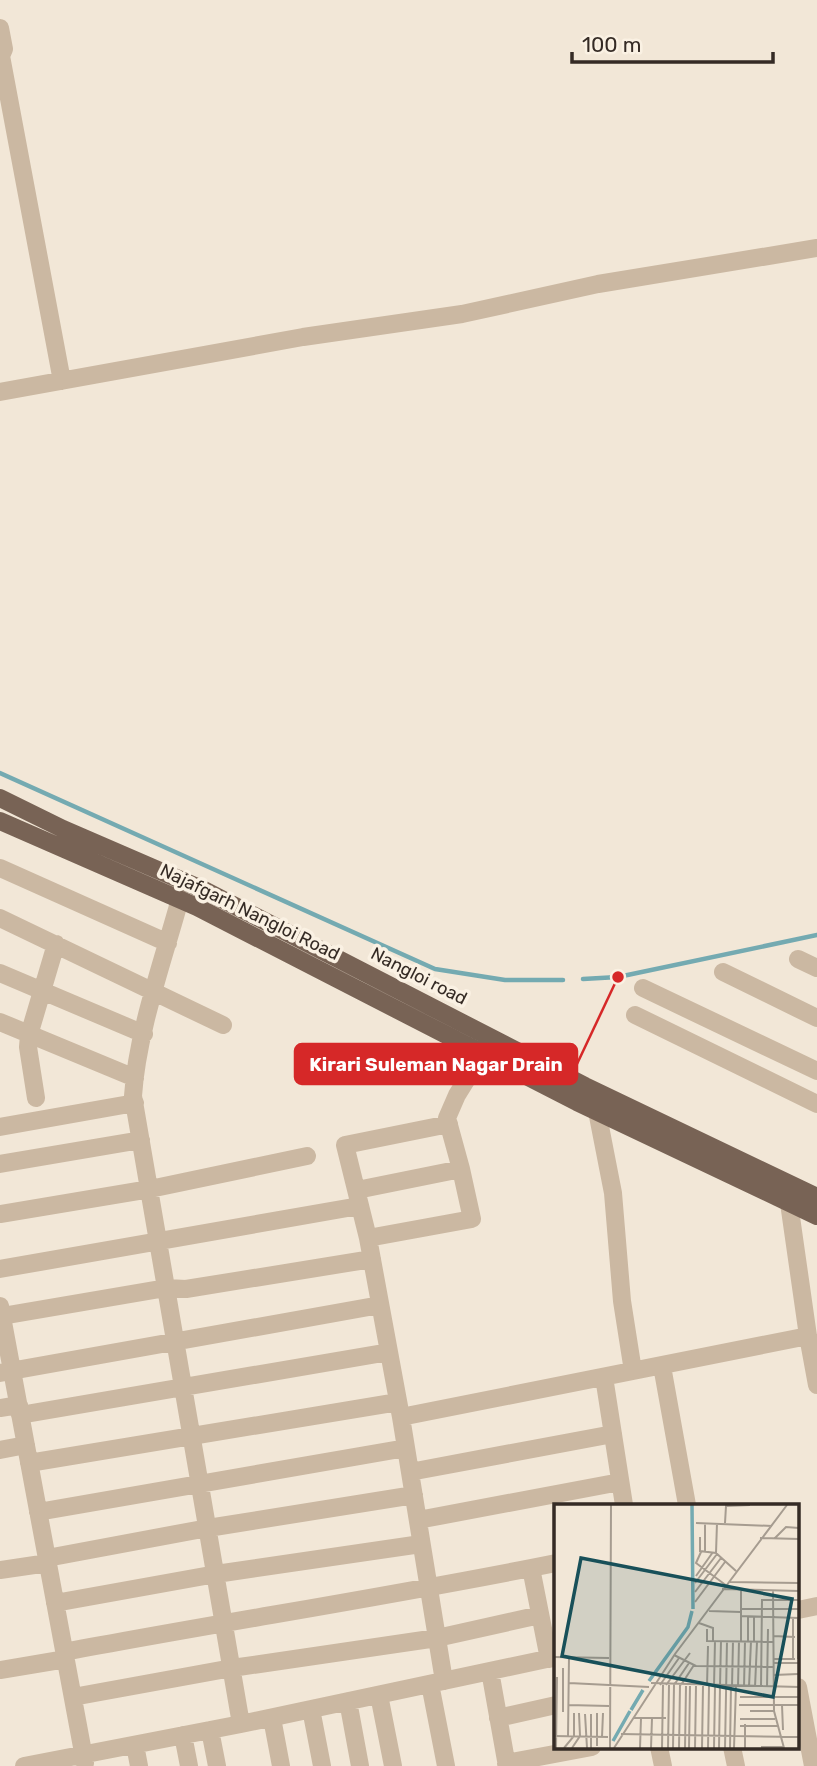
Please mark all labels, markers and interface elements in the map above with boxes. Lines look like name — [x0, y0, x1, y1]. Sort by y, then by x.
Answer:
scale bar — [572, 21, 773, 65]
text: 100 m — [582, 32, 641, 57]
street label: Najafgarh Nangloi Road — [157, 859, 343, 965]
street label: Nangloi road — [367, 942, 471, 1010]
callout: Kirari Suleman Nagar Drain — [295, 1044, 577, 1084]
text: Kirari Suleman Nagar Drain — [309, 1053, 563, 1076]
inset map — [554, 1504, 800, 1748]

